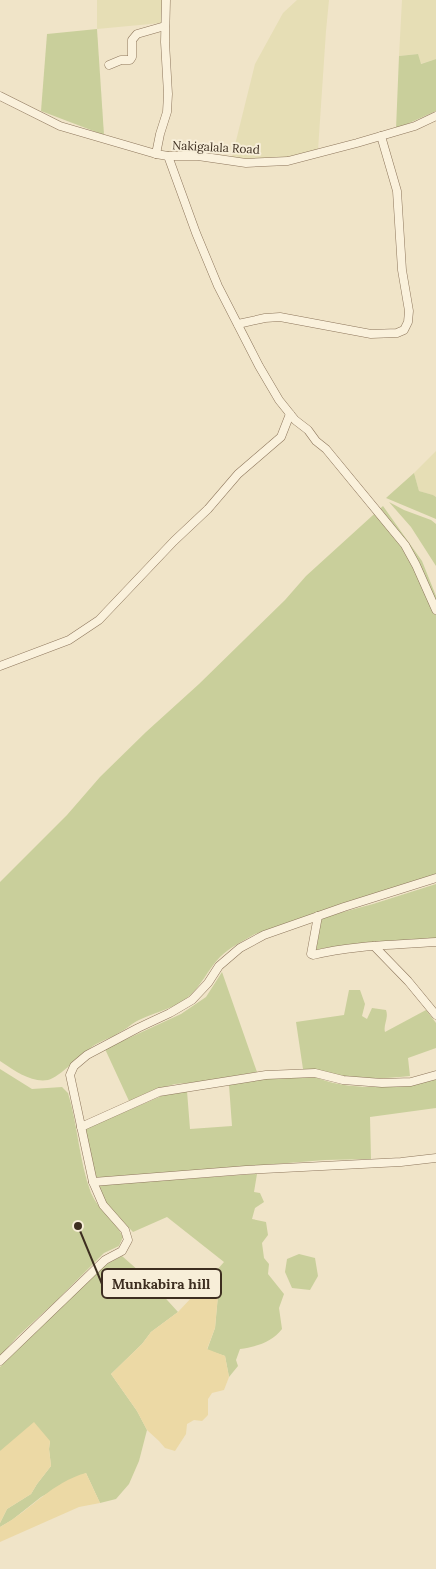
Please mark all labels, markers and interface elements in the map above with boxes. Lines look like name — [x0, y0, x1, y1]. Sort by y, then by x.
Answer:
street label: Nakigalala Road — [172, 137, 260, 157]
callout: Munkabira hill — [102, 1269, 221, 1298]
text: Munkabira hill — [112, 1275, 211, 1293]

